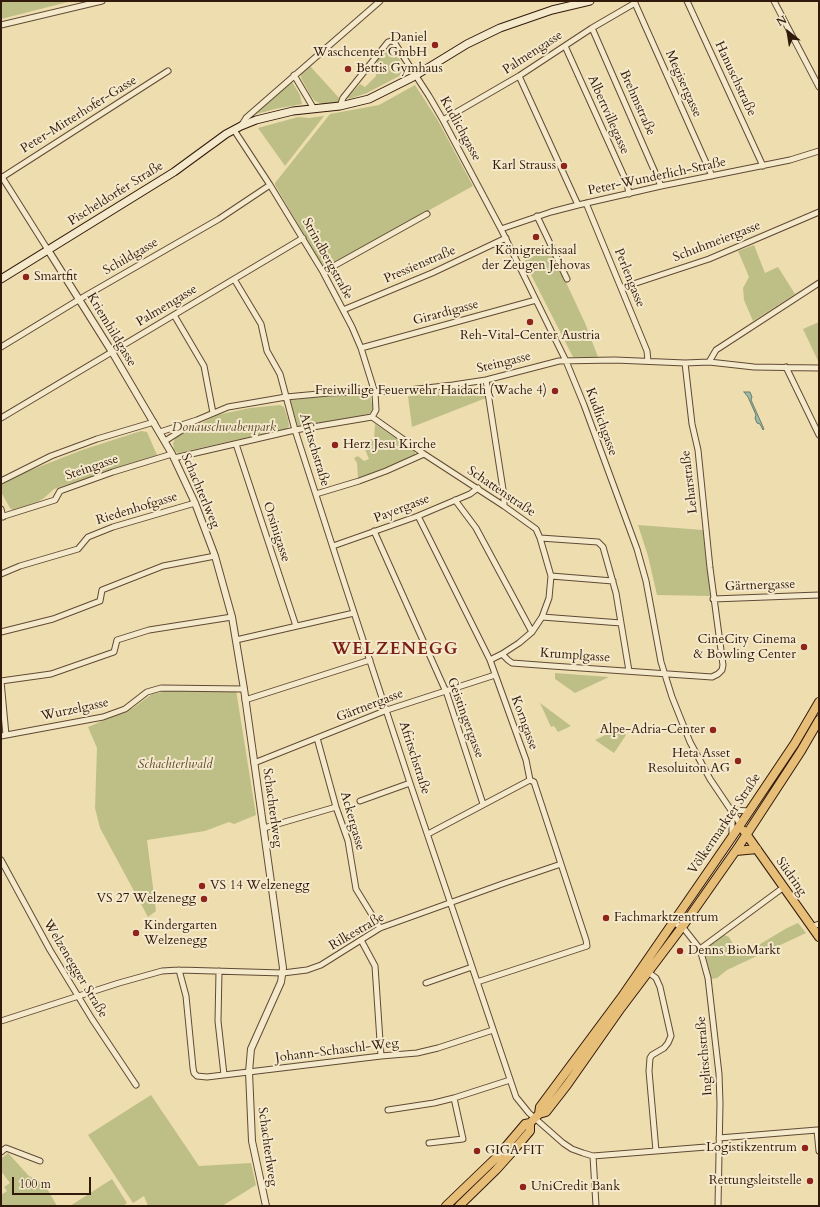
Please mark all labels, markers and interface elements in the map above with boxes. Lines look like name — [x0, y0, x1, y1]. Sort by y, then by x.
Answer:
north arrow — [768, 12, 808, 52]
text: N — [774, 12, 790, 30]
street label: Palmengasse — [500, 28, 566, 78]
place label: Daniel Waschcenter GmbH — [313, 30, 427, 61]
street label: Hanuschstraße — [711, 39, 759, 119]
marker: Daniel Waschcenter GmbH — [430, 40, 440, 50]
street label: Megisergasse — [661, 48, 705, 120]
place label: Bettis Gymhaus — [356, 61, 443, 77]
marker: Bettis Gymhaus — [343, 64, 353, 74]
street label: Brehmstraße — [616, 68, 658, 138]
street label: Peter-Mitterhofer-Gasse — [18, 73, 140, 157]
street label: Albertvillegasse — [584, 73, 632, 157]
street label: Kudlichgasse — [436, 94, 484, 164]
street label: Peter-Wunderlich-Straße — [586, 155, 728, 199]
street label: Pischeldorfer Straße — [65, 158, 167, 230]
place label: Karl Strauss — [492, 158, 556, 174]
marker: Karl Strauss — [559, 161, 569, 171]
street label: Strindbergstraße — [298, 216, 356, 302]
street label: Schuhmeiergasse — [671, 218, 763, 266]
marker: Königreichsaal der Zeugen Jehovas — [531, 232, 541, 242]
street label: Schildgasse — [101, 235, 161, 279]
street label: Pressienstraße — [382, 243, 458, 287]
place label: Königreichsaal der Zeugen Jehovas — [482, 243, 590, 274]
street label: Perlengasse — [610, 246, 648, 310]
place label: Smartfit — [34, 269, 77, 285]
marker: Smartfit — [21, 272, 31, 282]
street label: Palmengasse — [134, 282, 200, 330]
street label: Kriemhildgasse — [83, 290, 139, 370]
street label: Girardigasse — [412, 297, 480, 329]
marker: Reh-Vital-Center Austria — [525, 317, 535, 327]
place label: Reh-Vital-Center Austria — [460, 328, 600, 344]
street label: Steingasse — [475, 349, 533, 377]
place label: Freiwillige Feuerwehr Haidach (Wache 4) — [315, 383, 547, 399]
marker: Freiwillige Feuerwehr Haidach (Wache 4) — [550, 386, 560, 396]
street label: Kudlichgasse — [581, 386, 621, 458]
street label: Afritschstraße — [295, 412, 333, 488]
park label: Donauschwabenpark — [172, 420, 276, 436]
place label: Herz Jesu Kirche — [343, 437, 436, 453]
marker: Herz Jesu Kirche — [330, 440, 340, 450]
street label: Leharstraße — [678, 449, 702, 515]
street label: Schachterlweg — [177, 451, 223, 531]
street label: Steingasse — [63, 452, 121, 484]
street label: Schattenstraße — [464, 463, 538, 521]
street label: Riedenhofgasse — [94, 489, 180, 529]
street label: Payergasse — [372, 491, 432, 527]
street label: Orsinigasse — [259, 500, 293, 564]
street label: Gärtnergasse — [725, 577, 795, 595]
place label: CineCity Cinema & Bowling Center — [693, 632, 796, 663]
district label: WELZENEGG — [331, 640, 459, 660]
marker: CineCity Cinema & Bowling Center — [799, 642, 809, 652]
street label: Krumplgasse — [539, 646, 611, 666]
street label: Geistingergasse — [443, 675, 487, 761]
street label: Gärtnergasse — [334, 686, 406, 726]
street label: Korngasse — [507, 694, 541, 752]
street label: Wurzelgasse — [40, 695, 110, 725]
street label: Afritschstraße — [395, 720, 433, 796]
place label: Alpe-Adria-Center — [600, 722, 705, 738]
marker: Alpe-Adria-Center — [708, 725, 718, 735]
place label: Heta Asset Resoluiton AG — [648, 746, 730, 777]
marker: Heta Asset Resoluiton AG — [733, 756, 743, 766]
park label: Schachterlwald — [137, 757, 213, 773]
street label: Schachterlweg — [259, 767, 285, 849]
street label: Völkermarkter Straße — [685, 770, 765, 878]
street label: Ackergasse — [336, 790, 368, 852]
street label: Südring — [772, 855, 810, 899]
place label: VS 14 Welzenegg — [210, 878, 310, 894]
marker: VS 14 Welzenegg — [197, 881, 207, 891]
place label: VS 27 Welzenegg — [96, 891, 196, 907]
marker: VS 27 Welzenegg — [199, 894, 209, 904]
street label: Rilkestraße — [327, 910, 387, 954]
place label: Fachmarktzentrum — [614, 910, 719, 926]
marker: Fachmarktzentrum — [601, 913, 611, 923]
street label: Welzenegger Straße — [39, 917, 111, 1021]
place label: Kindergarten Welzenegg — [144, 918, 217, 949]
marker: Kindergarten Welzenegg — [131, 928, 141, 938]
place label: Denns BioMarkt — [688, 943, 780, 959]
marker: Denns BioMarkt — [675, 946, 685, 956]
street label: Inglitschstraße — [694, 1015, 716, 1097]
street label: Johann-Schaschl-Weg — [275, 1036, 399, 1066]
street label: Schachterlweg — [254, 1106, 280, 1188]
place label: Logistikzentrum — [706, 1140, 797, 1156]
place label: GIGA FIT — [485, 1143, 544, 1159]
marker: Logistikzentrum — [800, 1143, 810, 1153]
marker: GIGA FIT — [472, 1146, 482, 1156]
scale bar — [14, 1169, 93, 1195]
place label: Rettungsleitstelle — [709, 1173, 802, 1189]
text: 100 m — [19, 1176, 51, 1192]
marker: Rettungsleitstelle — [805, 1176, 815, 1186]
place label: UniCredit Bank — [531, 1179, 620, 1195]
marker: UniCredit Bank — [518, 1182, 528, 1192]

